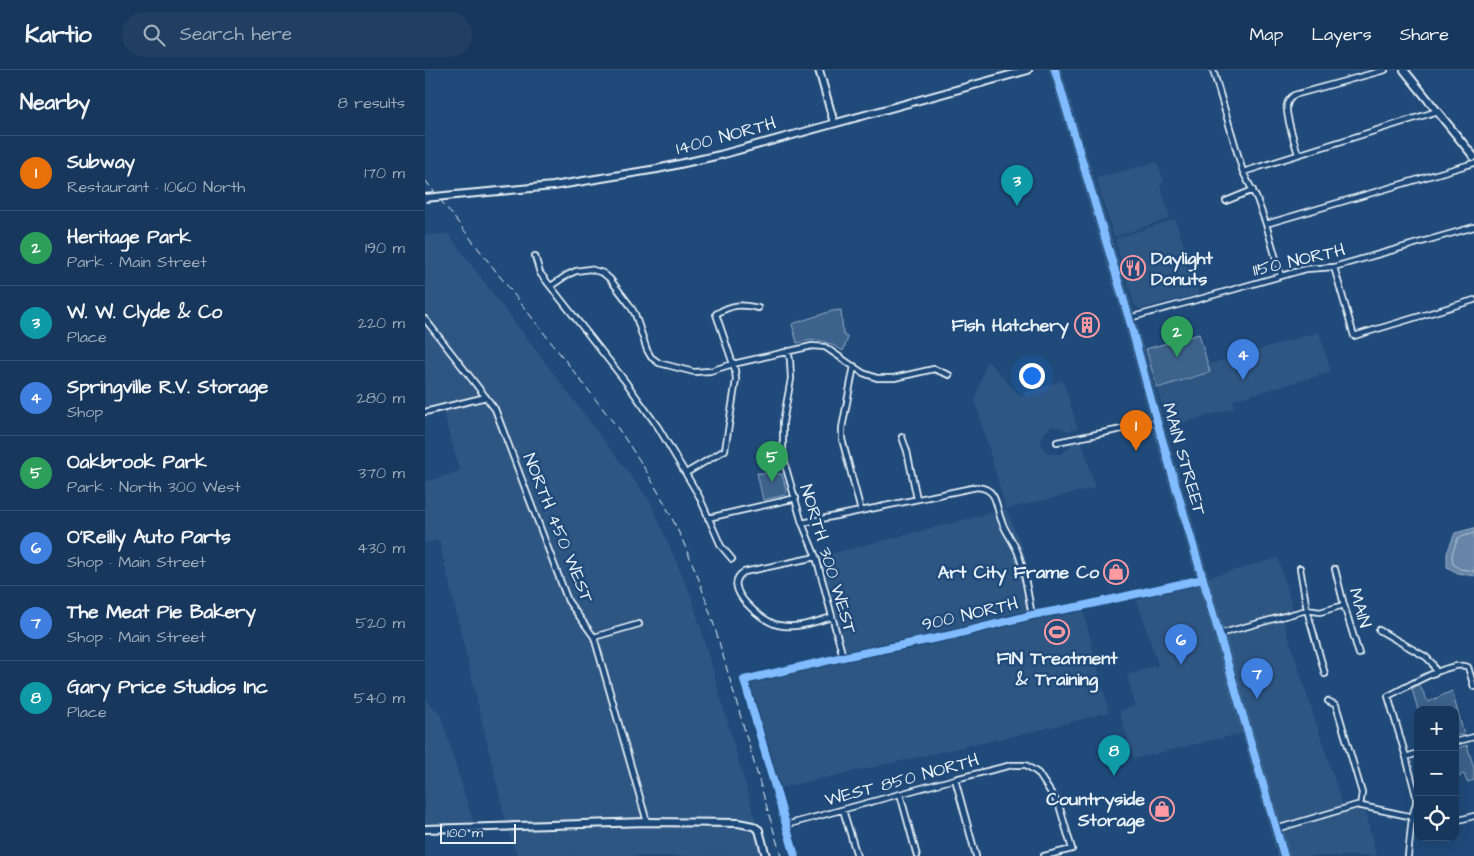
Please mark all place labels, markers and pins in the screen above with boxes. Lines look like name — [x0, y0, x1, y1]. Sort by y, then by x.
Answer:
pin: 3 — [1001, 165, 1033, 206]
place label: Daylight Donuts — [1151, 246, 1213, 292]
restaurant icon: Daylight Donuts — [1120, 255, 1146, 281]
building icon: Fish Hatchery — [1074, 312, 1100, 338]
place label: Fish Hatchery — [951, 313, 1069, 339]
pin: 2 — [1161, 316, 1193, 357]
pin: 4 — [1227, 339, 1259, 380]
pin: 1 — [1120, 410, 1152, 451]
pin: 5 — [756, 441, 788, 482]
shop icon: Art City Frame Co — [1103, 559, 1129, 585]
place label: Art City Frame Co — [938, 560, 1100, 586]
sports icon: FIN Treatment & Training — [1044, 619, 1070, 645]
pin: 6 — [1165, 624, 1197, 665]
place label: FIN Treatment & Training — [996, 646, 1118, 693]
pin: 7 — [1241, 658, 1273, 699]
pin: 8 — [1098, 735, 1130, 776]
place label: Countryside Storage — [1046, 787, 1145, 834]
shop icon: Countryside Storage — [1149, 796, 1175, 822]

